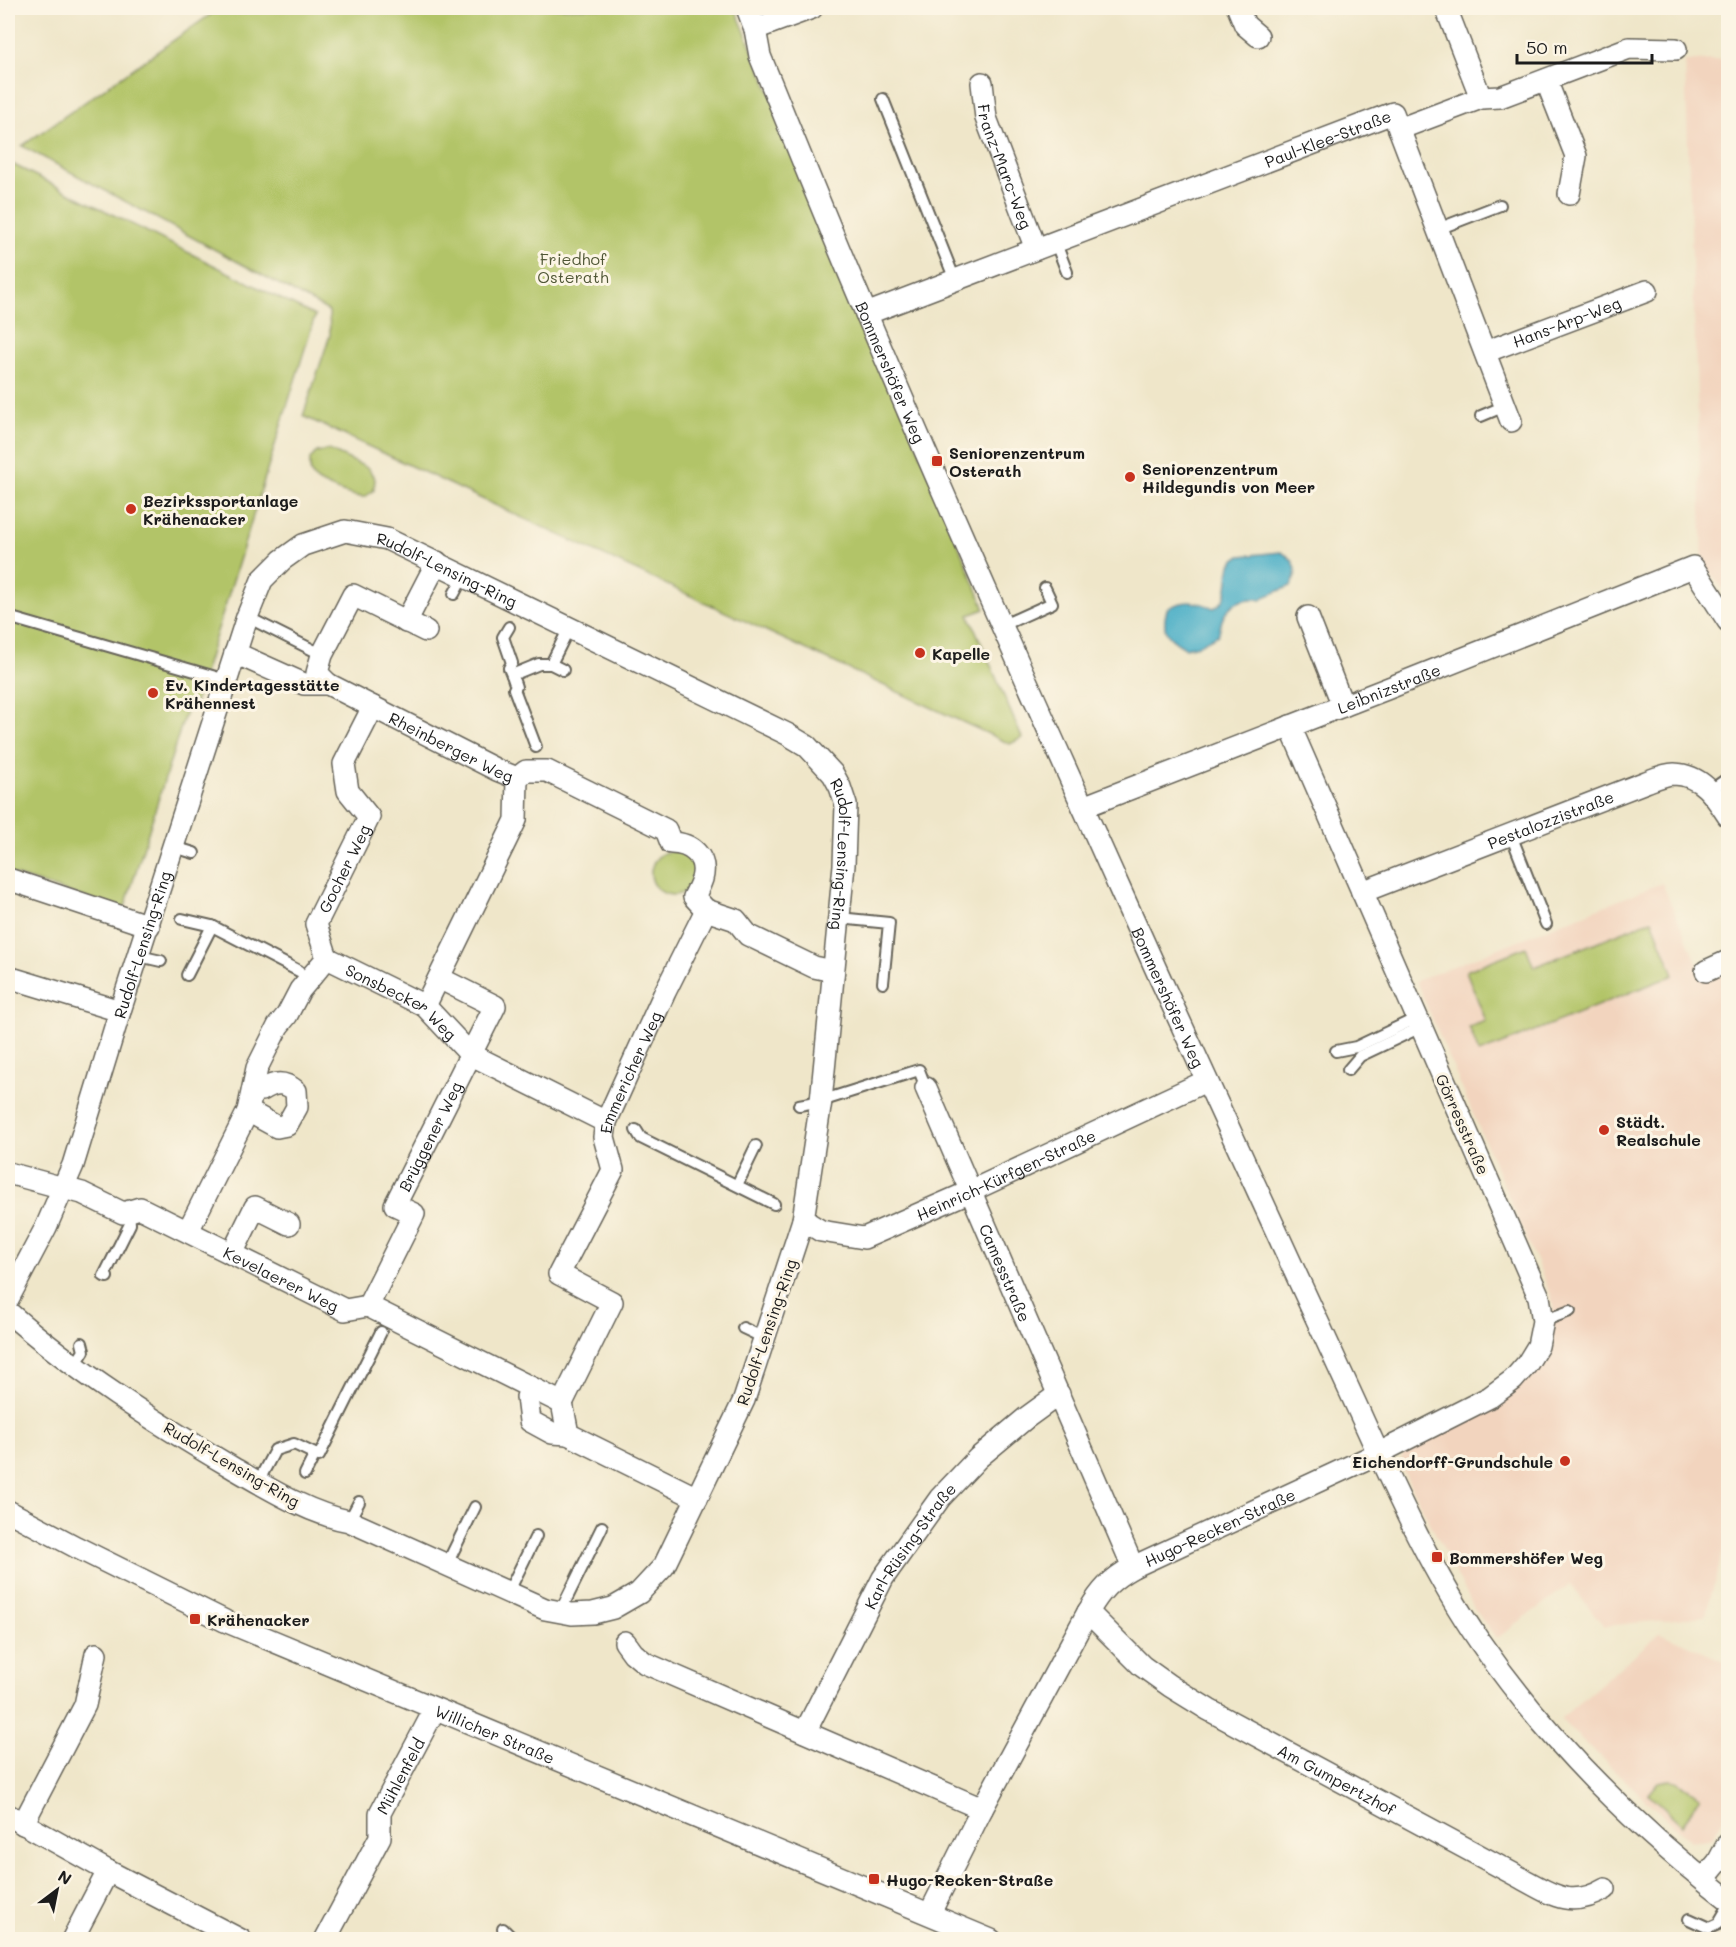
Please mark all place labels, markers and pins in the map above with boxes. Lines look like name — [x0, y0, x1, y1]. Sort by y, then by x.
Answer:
place label: Seniorenzentrum Osterath — [949, 442, 1085, 481]
marker: Seniorenzentrum Osterath — [930, 454, 944, 468]
place label: Seniorenzentrum Hildegundis von Meer — [1142, 458, 1315, 497]
marker: Seniorenzentrum Hildegundis von Meer — [1123, 470, 1137, 484]
place label: Bezirkssportanlage Krähenacker — [143, 490, 298, 529]
marker: Bezirkssportanlage Krähenacker — [124, 502, 138, 516]
place label: Kapelle — [932, 643, 990, 664]
marker: Kapelle — [913, 646, 927, 660]
place label: Ev. Kindertagesstätte Krähennest — [165, 674, 340, 713]
marker: Ev. Kindertagesstätte Krähennest — [146, 686, 160, 700]
place label: Städt. Realschule — [1616, 1111, 1701, 1150]
marker: Städt. Realschule — [1597, 1123, 1611, 1137]
place label: Eichendorff-Grundschule — [1352, 1451, 1553, 1472]
marker: Eichendorff-Grundschule — [1558, 1454, 1572, 1468]
place label: Bommershöfer Weg — [1449, 1547, 1603, 1568]
marker: Bommershöfer Weg — [1430, 1550, 1444, 1564]
place label: Krähenacker — [207, 1609, 310, 1630]
marker: Krähenacker — [188, 1612, 202, 1626]
place label: Hugo-Recken-Straße — [886, 1869, 1053, 1890]
marker: Hugo-Recken-Straße — [867, 1872, 881, 1886]

